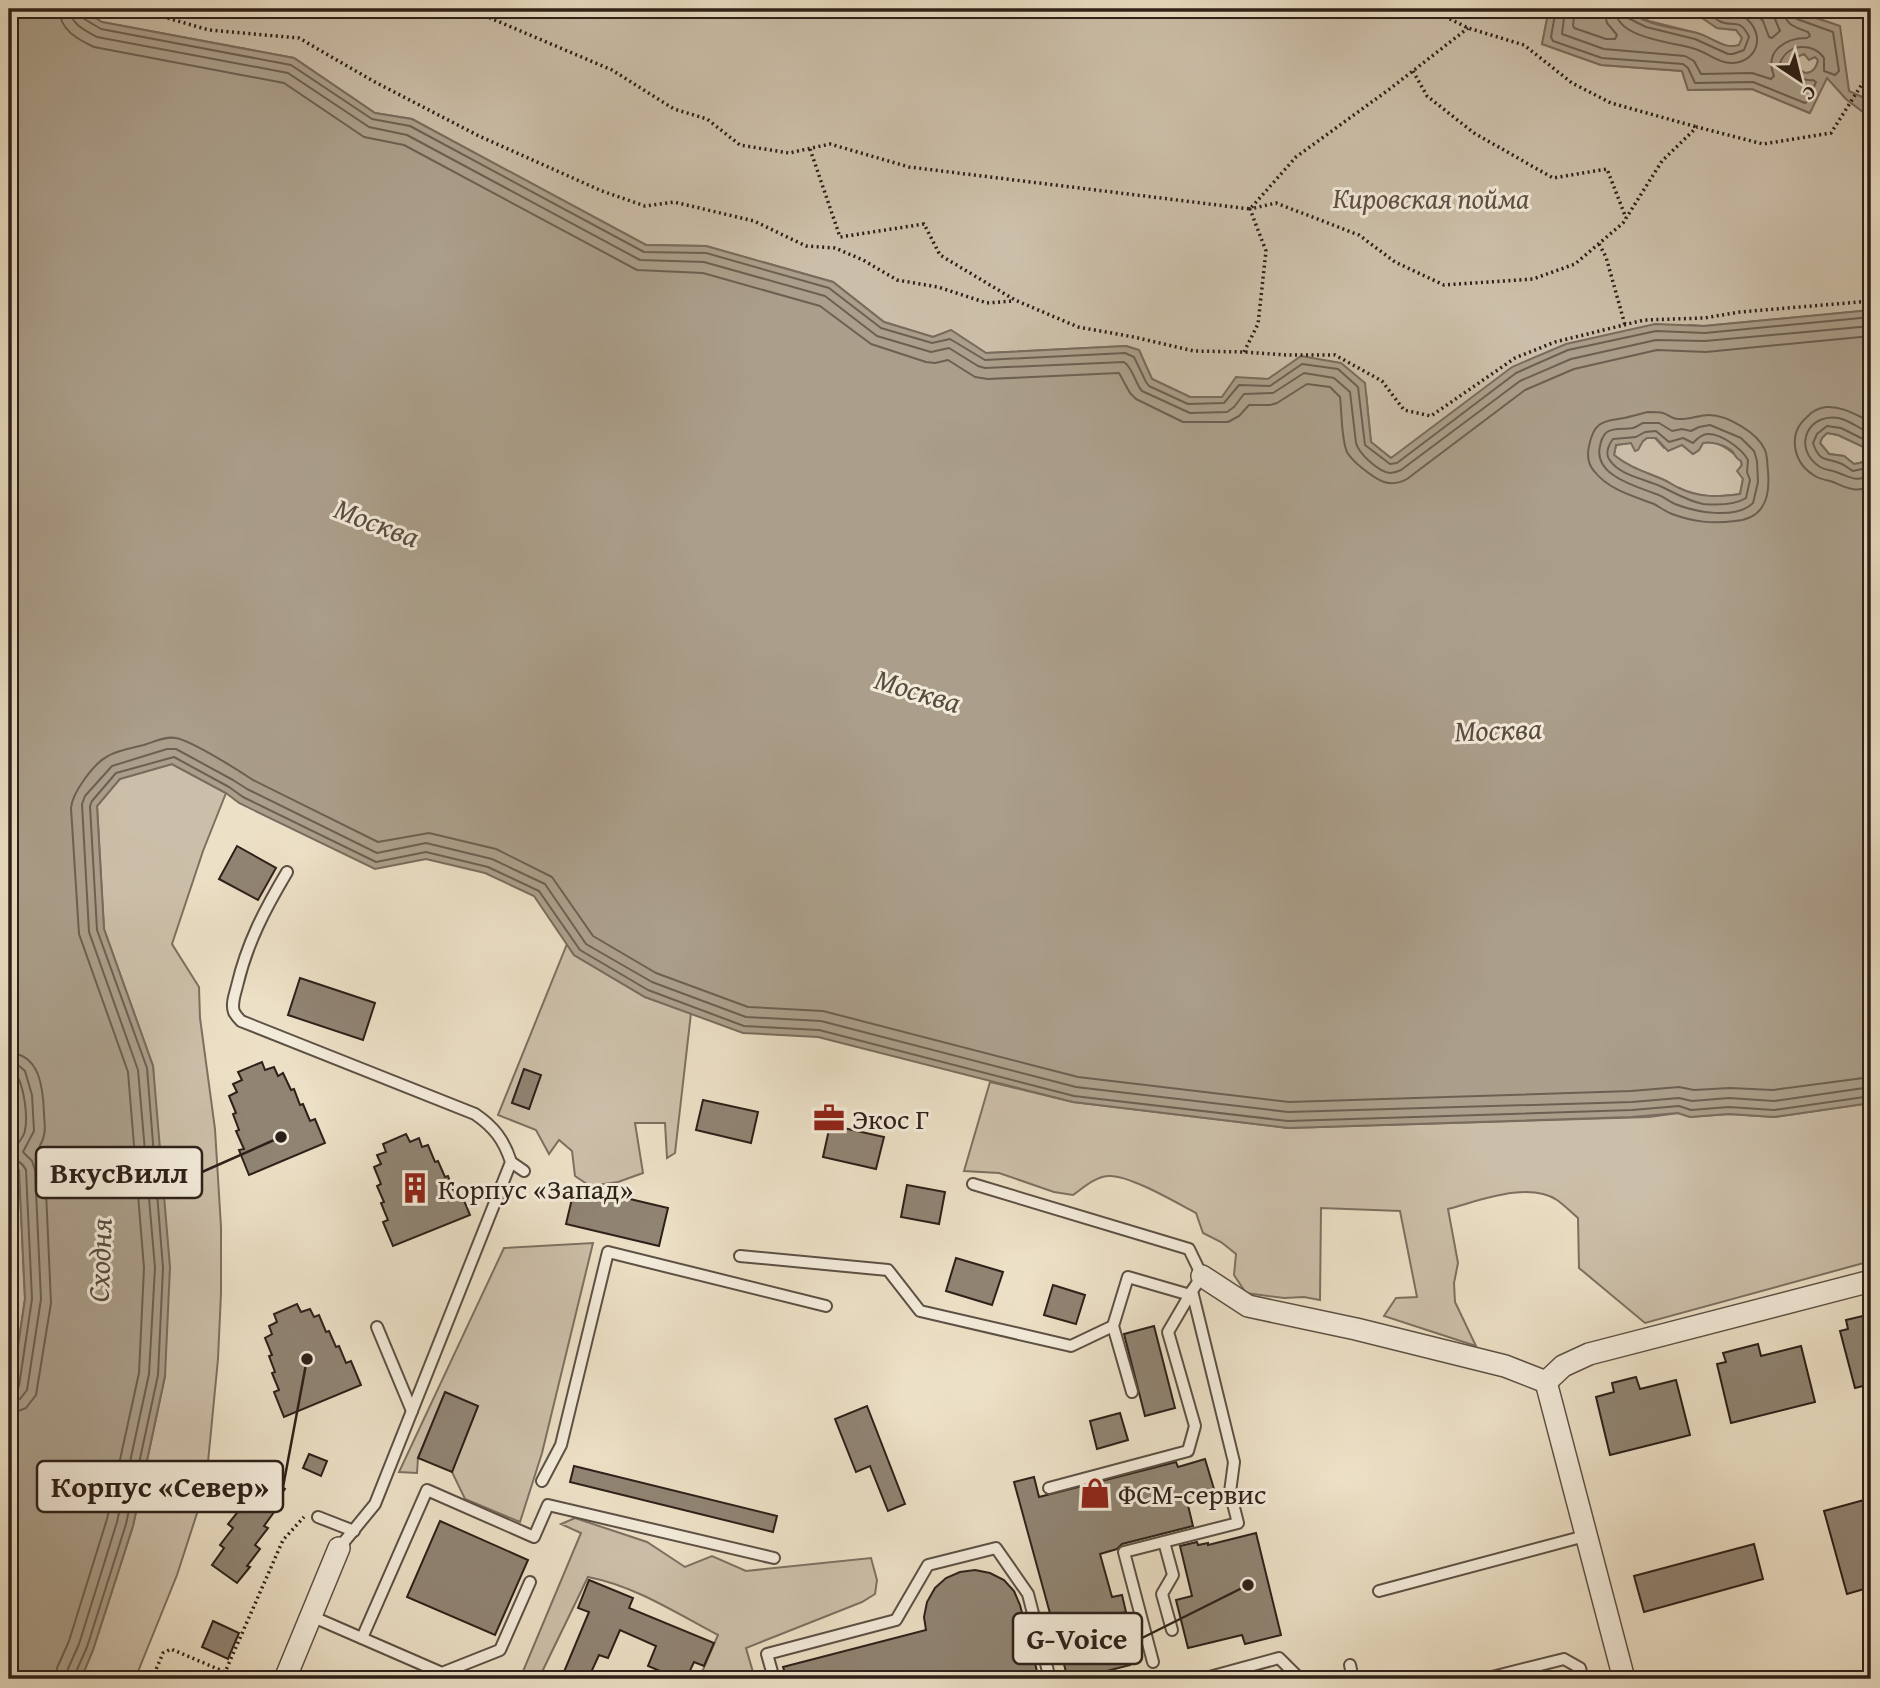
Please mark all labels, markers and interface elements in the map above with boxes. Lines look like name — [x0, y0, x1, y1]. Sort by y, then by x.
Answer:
north arrow — [1764, 46, 1834, 116]
text: С — [1797, 79, 1822, 109]
park label: Кировская пойма — [1333, 177, 1529, 218]
water label: Москва — [328, 486, 426, 558]
water label: Москва — [870, 656, 967, 724]
water label: Москва — [1453, 705, 1543, 753]
place label: Экос Г — [852, 1098, 929, 1139]
office icon: Экос Г — [812, 1101, 846, 1135]
callout: ВкусВилл — [36, 1147, 202, 1198]
text: ВкусВилл — [50, 1150, 188, 1194]
place label: Корпус «Запад» — [438, 1168, 633, 1209]
building icon: Корпус «Запад» — [398, 1171, 432, 1205]
water label: Сходня — [76, 1217, 122, 1303]
callout: Корпус «Север» — [37, 1461, 283, 1512]
text: Корпус «Север» — [51, 1464, 269, 1508]
place label: ФСМ-сервис — [1118, 1473, 1266, 1514]
shop icon: ФСМ-сервис — [1078, 1476, 1112, 1510]
callout: G-Voice — [1013, 1613, 1142, 1664]
text: G-Voice — [1026, 1616, 1128, 1660]

